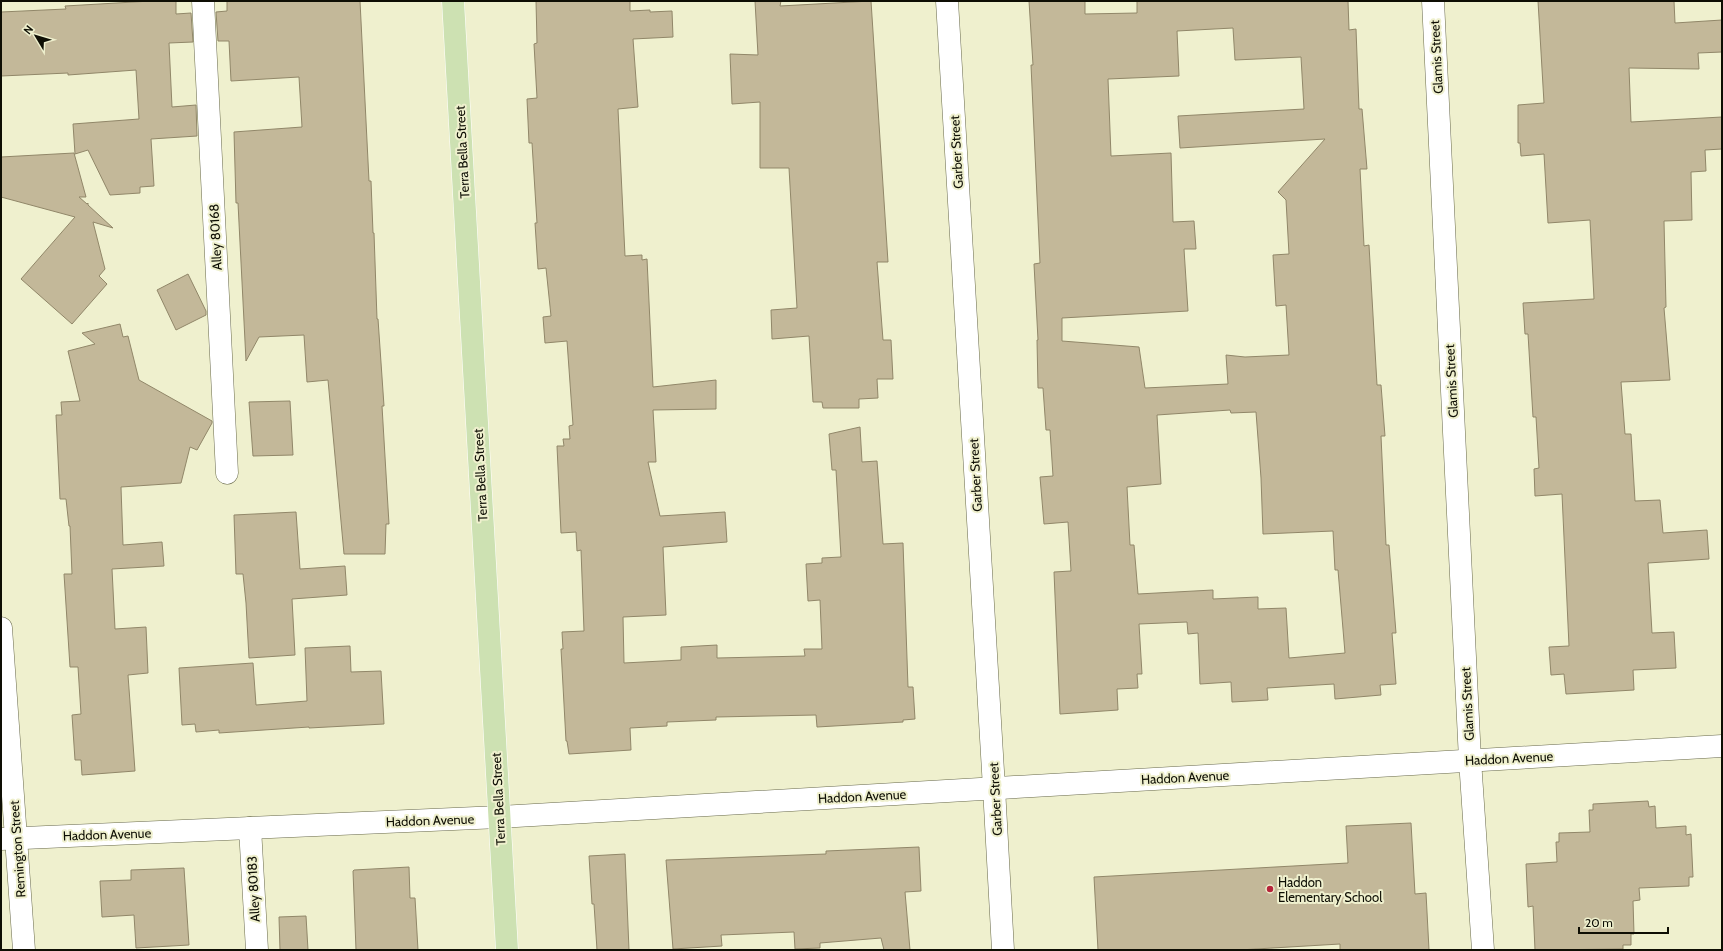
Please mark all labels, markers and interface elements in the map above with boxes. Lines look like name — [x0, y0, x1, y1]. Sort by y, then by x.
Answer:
north arrow — [16, 16, 56, 56]
street label: Glamis Street — [1426, 19, 1446, 94]
text: N — [20, 22, 36, 37]
street label: Terra Bella Street — [452, 105, 472, 199]
street label: Garber Street — [946, 114, 966, 189]
street label: Alley 80168 — [205, 203, 225, 271]
street label: Glamis Street — [1441, 343, 1461, 418]
street label: Terra Bella Street — [470, 428, 490, 522]
street label: Garber Street — [965, 437, 985, 512]
street label: Glamis Street — [1457, 666, 1477, 741]
street label: Haddon Avenue — [1464, 748, 1554, 768]
street label: Terra Bella Street — [488, 752, 508, 846]
street label: Garber Street — [985, 761, 1005, 836]
street label: Haddon Avenue — [1140, 767, 1230, 787]
street label: Haddon Avenue — [817, 786, 907, 806]
street label: Remington Street — [6, 799, 28, 898]
street label: Haddon Avenue — [386, 810, 475, 830]
street label: Haddon Avenue — [63, 824, 152, 844]
street label: Alley 80183 — [243, 856, 263, 922]
place label: Haddon Elementary School — [1278, 874, 1382, 905]
marker: Haddon Elementary School — [1265, 884, 1275, 894]
scale bar — [1579, 909, 1668, 935]
text: 20 m — [1585, 915, 1613, 930]

